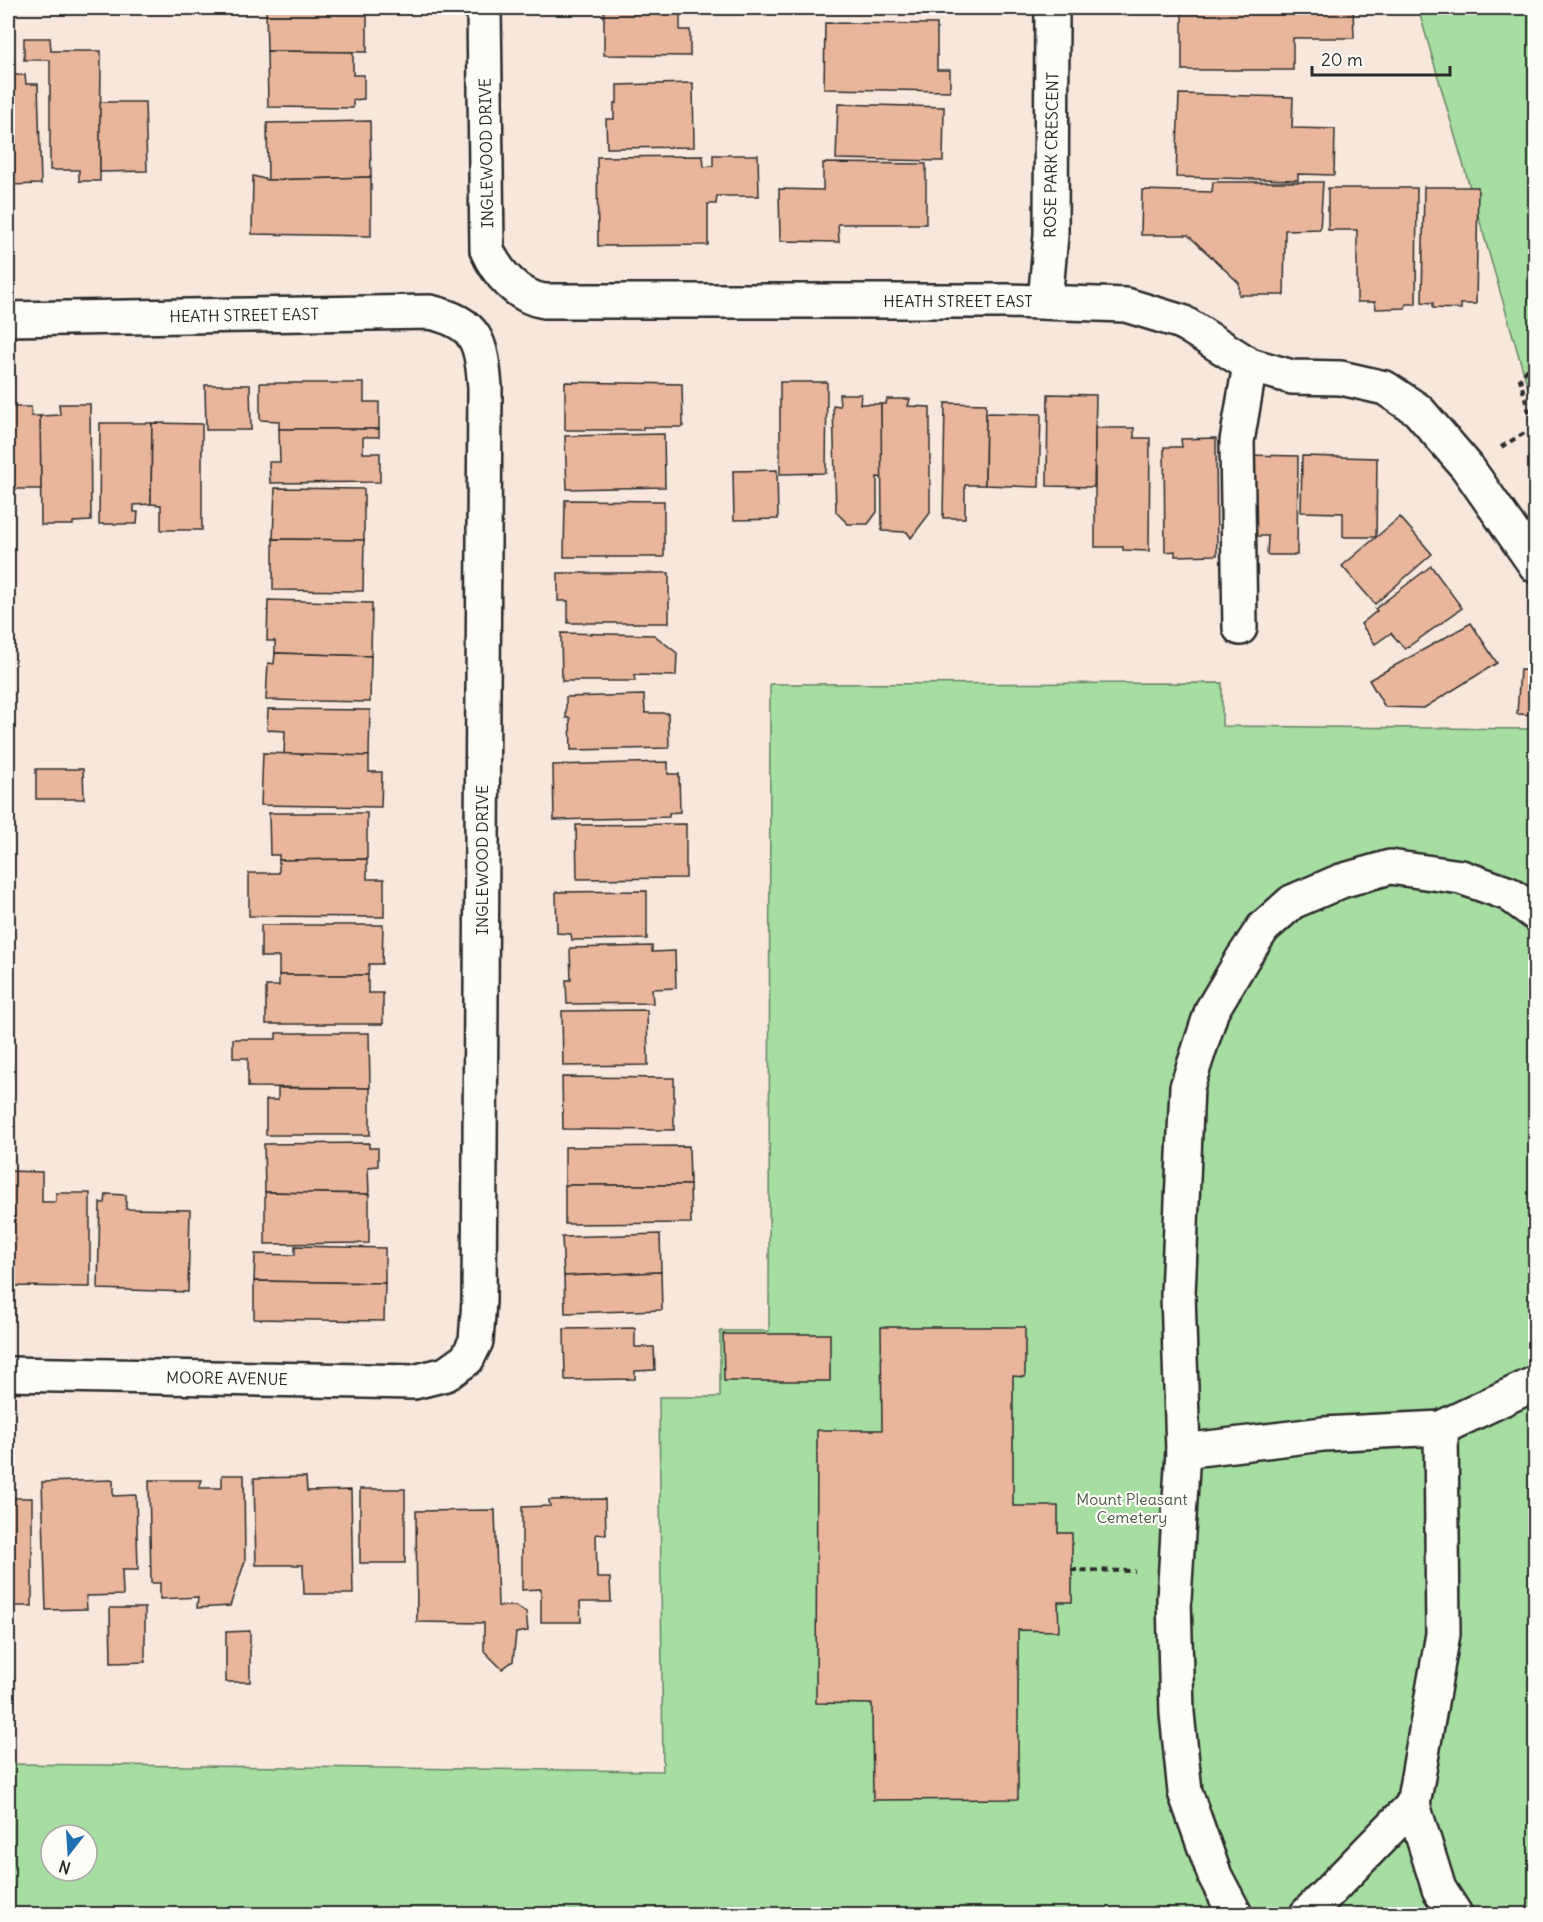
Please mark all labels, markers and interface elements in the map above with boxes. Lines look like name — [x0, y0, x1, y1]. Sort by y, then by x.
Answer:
scale bar — [1312, 39, 1450, 77]
text: 20 m — [1321, 48, 1363, 71]
street label: ROSE PARK CRESCENT — [1040, 72, 1062, 238]
street label: INGLEWOOD DRIVE — [475, 78, 497, 228]
street label: HEATH STREET EAST — [883, 291, 1033, 311]
street label: HEATH STREET EAST — [169, 304, 319, 326]
street label: INGLEWOOD DRIVE — [472, 785, 492, 935]
street label: MOORE AVENUE — [166, 1367, 288, 1389]
park label: Mount Pleasant Cemetery — [1076, 1489, 1188, 1527]
north arrow — [39, 1823, 99, 1883]
text: N — [56, 1856, 73, 1879]

